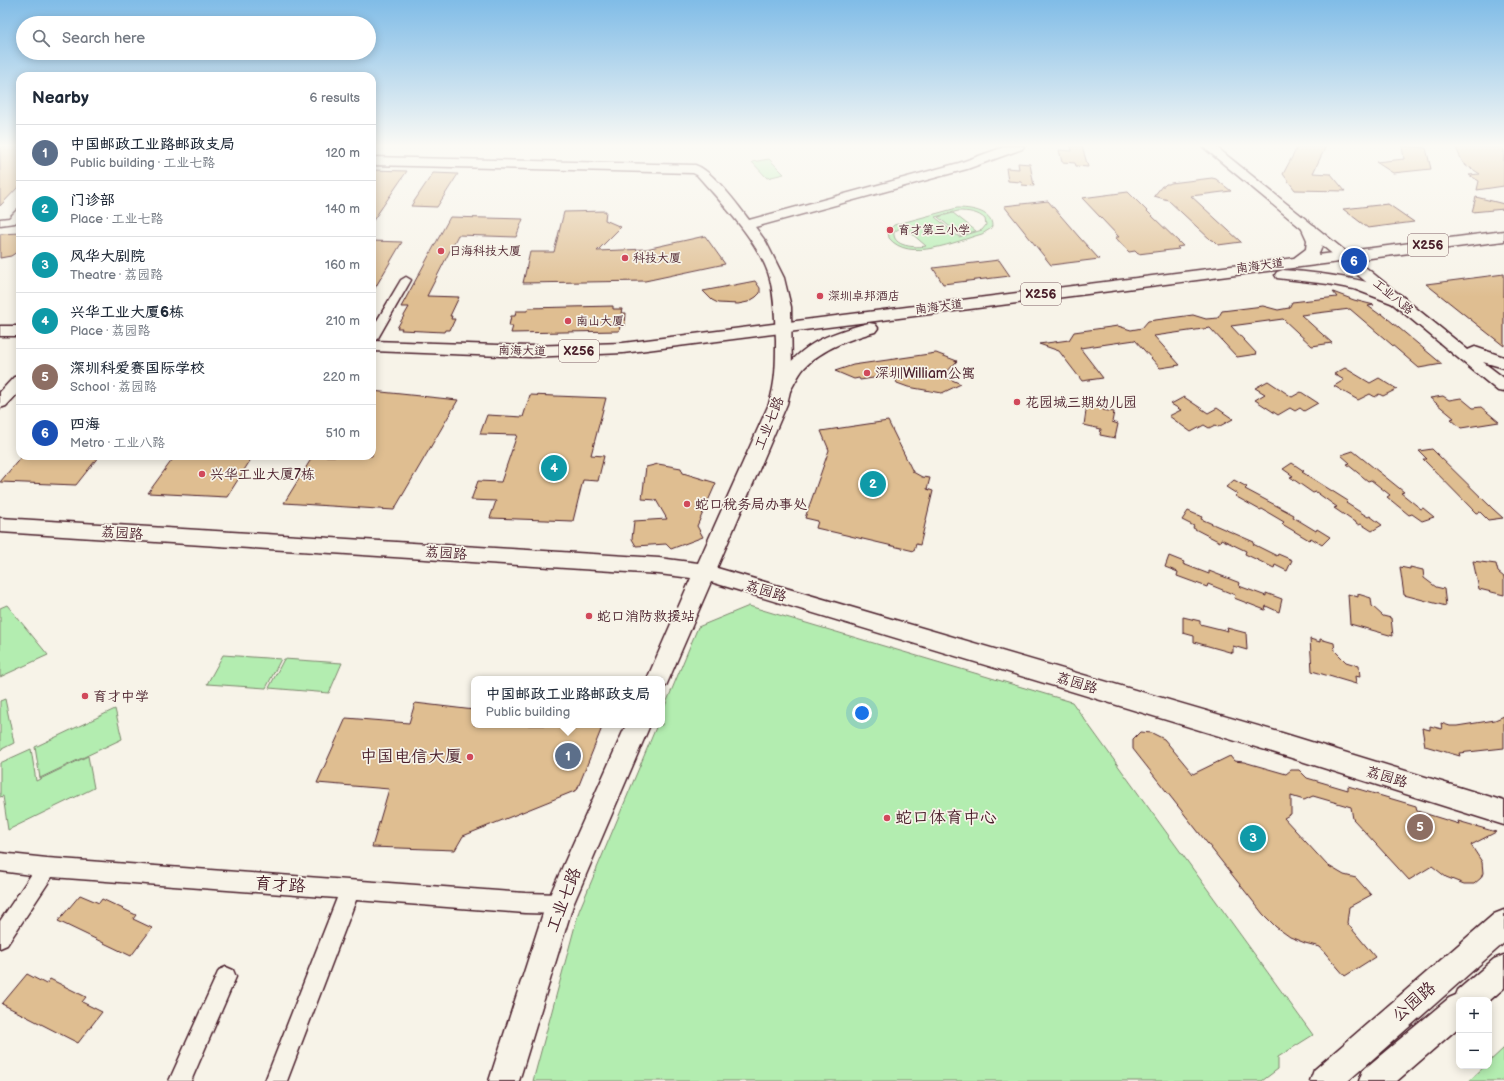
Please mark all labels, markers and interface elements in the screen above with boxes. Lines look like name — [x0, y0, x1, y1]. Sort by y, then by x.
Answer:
search box — [16, 16, 376, 60]
icon: search — [30, 27, 52, 49]
text: Search here — [62, 29, 145, 48]
text: Nearby — [32, 88, 89, 108]
text: 6 results — [310, 90, 360, 106]
text: 中国邮政工业路邮政支局 — [70, 135, 235, 154]
text: 1 — [42, 145, 48, 161]
text: 120 m — [325, 145, 360, 161]
text: Public building · 工业七路 — [70, 155, 215, 171]
text: 门诊部 — [70, 191, 115, 210]
text: 2 — [41, 201, 49, 217]
text: 140 m — [325, 201, 360, 217]
text: Place · 工业七路 — [70, 211, 163, 227]
place label: 育才第三小学 — [898, 223, 970, 238]
marker: 育才第三小学 — [885, 225, 895, 235]
road number: X256 — [1408, 234, 1448, 256]
place label: 日海科技大厦 — [449, 244, 521, 259]
marker: 日海科技大厦 — [436, 246, 446, 256]
pin: 6 — [1341, 246, 1367, 276]
text: 风华大剧院 — [70, 247, 145, 266]
place label: 科技大厦 — [633, 251, 681, 266]
marker: 科技大厦 — [620, 253, 630, 263]
street label: 南海大道 — [1235, 256, 1285, 276]
text: 3 — [41, 257, 49, 273]
text: 160 m — [325, 257, 360, 273]
text: Theatre · 荔园路 — [70, 267, 163, 283]
street label: 工业八路 — [1370, 276, 1416, 318]
road number: X256 — [1021, 283, 1061, 305]
place label: 深圳卓邦酒店 — [828, 289, 900, 304]
marker: 深圳卓邦酒店 — [815, 291, 825, 301]
street label: 南海大道 — [914, 297, 964, 317]
text: 兴华工业大厦6栋 — [70, 303, 184, 322]
text: 4 — [41, 313, 49, 329]
text: 210 m — [326, 313, 360, 329]
place label: 南山大厦 — [576, 314, 624, 329]
marker: 南山大厦 — [563, 316, 573, 326]
text: Place · 荔园路 — [70, 323, 150, 339]
road number: X256 — [559, 340, 599, 362]
street label: 南海大道 — [498, 343, 546, 359]
text: 深圳科爱赛国际学校 — [70, 359, 205, 378]
place label: 深圳William公寓 — [875, 365, 975, 382]
marker: 深圳William公寓 — [862, 368, 872, 378]
text: 5 — [41, 369, 49, 385]
text: 220 m — [323, 369, 360, 385]
text: School · 荔园路 — [70, 379, 157, 395]
street label: 工业七路 — [751, 394, 787, 452]
place label: 花园城三期幼儿园 — [1025, 394, 1137, 411]
marker: 花园城三期幼儿园 — [1012, 397, 1022, 407]
text: 四海 — [70, 415, 100, 434]
text: 6 — [41, 425, 49, 441]
text: 510 m — [326, 425, 360, 441]
text: Metro · 工业八路 — [70, 435, 165, 451]
pin: 4 — [541, 453, 567, 483]
place label: 兴华工业大厦7栋 — [210, 466, 315, 483]
marker: 兴华工业大厦7栋 — [197, 469, 207, 479]
pin: 2 — [860, 469, 886, 499]
place label: 蛇口税务局办事处 — [695, 496, 807, 513]
marker: 蛇口税务局办事处 — [682, 499, 692, 509]
street label: 荔园路 — [100, 523, 144, 543]
street label: 荔园路 — [424, 543, 468, 563]
street label: 荔园路 — [743, 577, 789, 605]
place label: 蛇口消防救援站 — [597, 608, 695, 625]
marker: 蛇口消防救援站 — [584, 611, 594, 621]
street label: 荔园路 — [1054, 669, 1100, 697]
popup — [471, 676, 665, 728]
text: 中国邮政工业路邮政支局 — [485, 685, 651, 704]
place label: 育才中学 — [93, 688, 149, 705]
marker: 育才中学 — [80, 691, 90, 701]
your location — [852, 703, 872, 723]
text: Public building — [485, 704, 570, 720]
pin: 1 — [555, 741, 581, 771]
place label: 中国电信大厦 — [360, 747, 462, 767]
marker: 中国电信大厦 — [465, 752, 475, 762]
street label: 荔园路 — [1364, 763, 1410, 791]
place label: 蛇口体育中心 — [895, 808, 997, 828]
pin: 5 — [1407, 812, 1433, 842]
marker: 蛇口体育中心 — [882, 813, 892, 823]
pin: 3 — [1240, 823, 1266, 853]
street label: 工业七路 — [542, 865, 586, 935]
street label: 育才路 — [254, 873, 306, 897]
street label: 公园路 — [1388, 978, 1440, 1026]
map controls — [1456, 997, 1492, 1069]
button: + — [1456, 997, 1492, 1033]
button: − — [1456, 1033, 1492, 1069]

